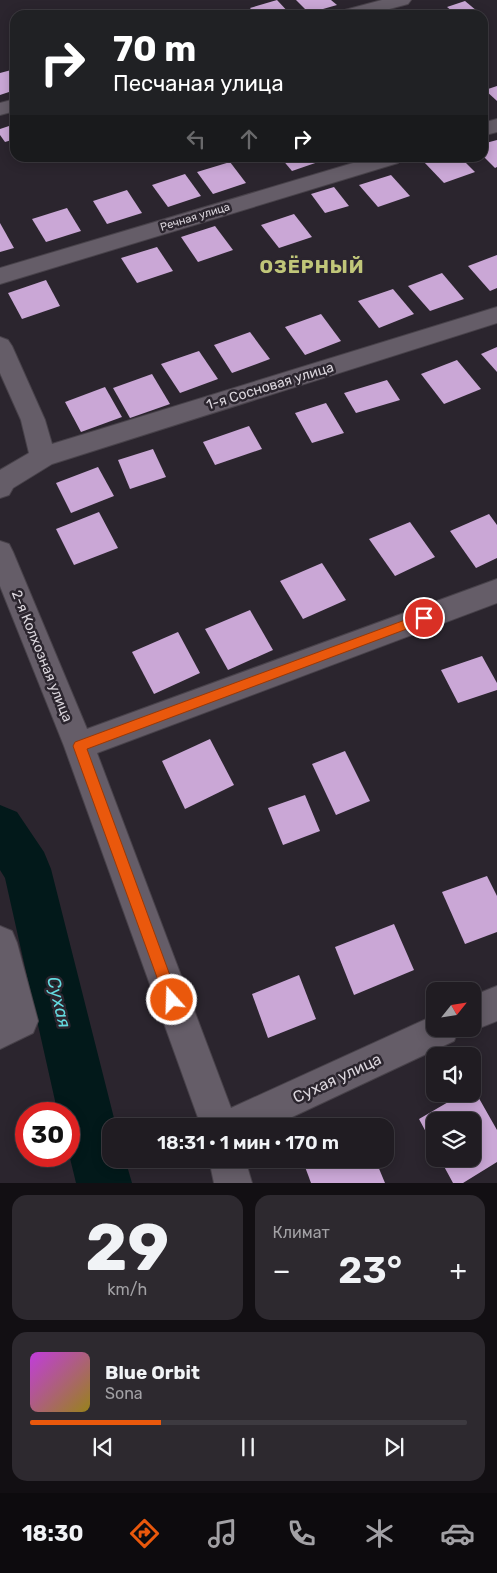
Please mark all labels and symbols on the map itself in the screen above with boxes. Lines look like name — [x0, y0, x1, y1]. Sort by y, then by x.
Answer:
street label: Речная улица — [158, 200, 232, 234]
district label: ОЗЁРНЫЙ — [259, 255, 365, 278]
street label: 1-я Сосновая улица — [204, 359, 336, 413]
street label: 2-я Колхозная улица — [8, 588, 76, 724]
pin — [403, 597, 445, 639]
position arrow — [145, 973, 197, 1025]
water label: Сухая — [42, 974, 76, 1030]
north arrow — [426, 982, 481, 1038]
street label: Сухая улица — [290, 1049, 384, 1107]
speed limit sign: 30 — [15, 1102, 80, 1167]

